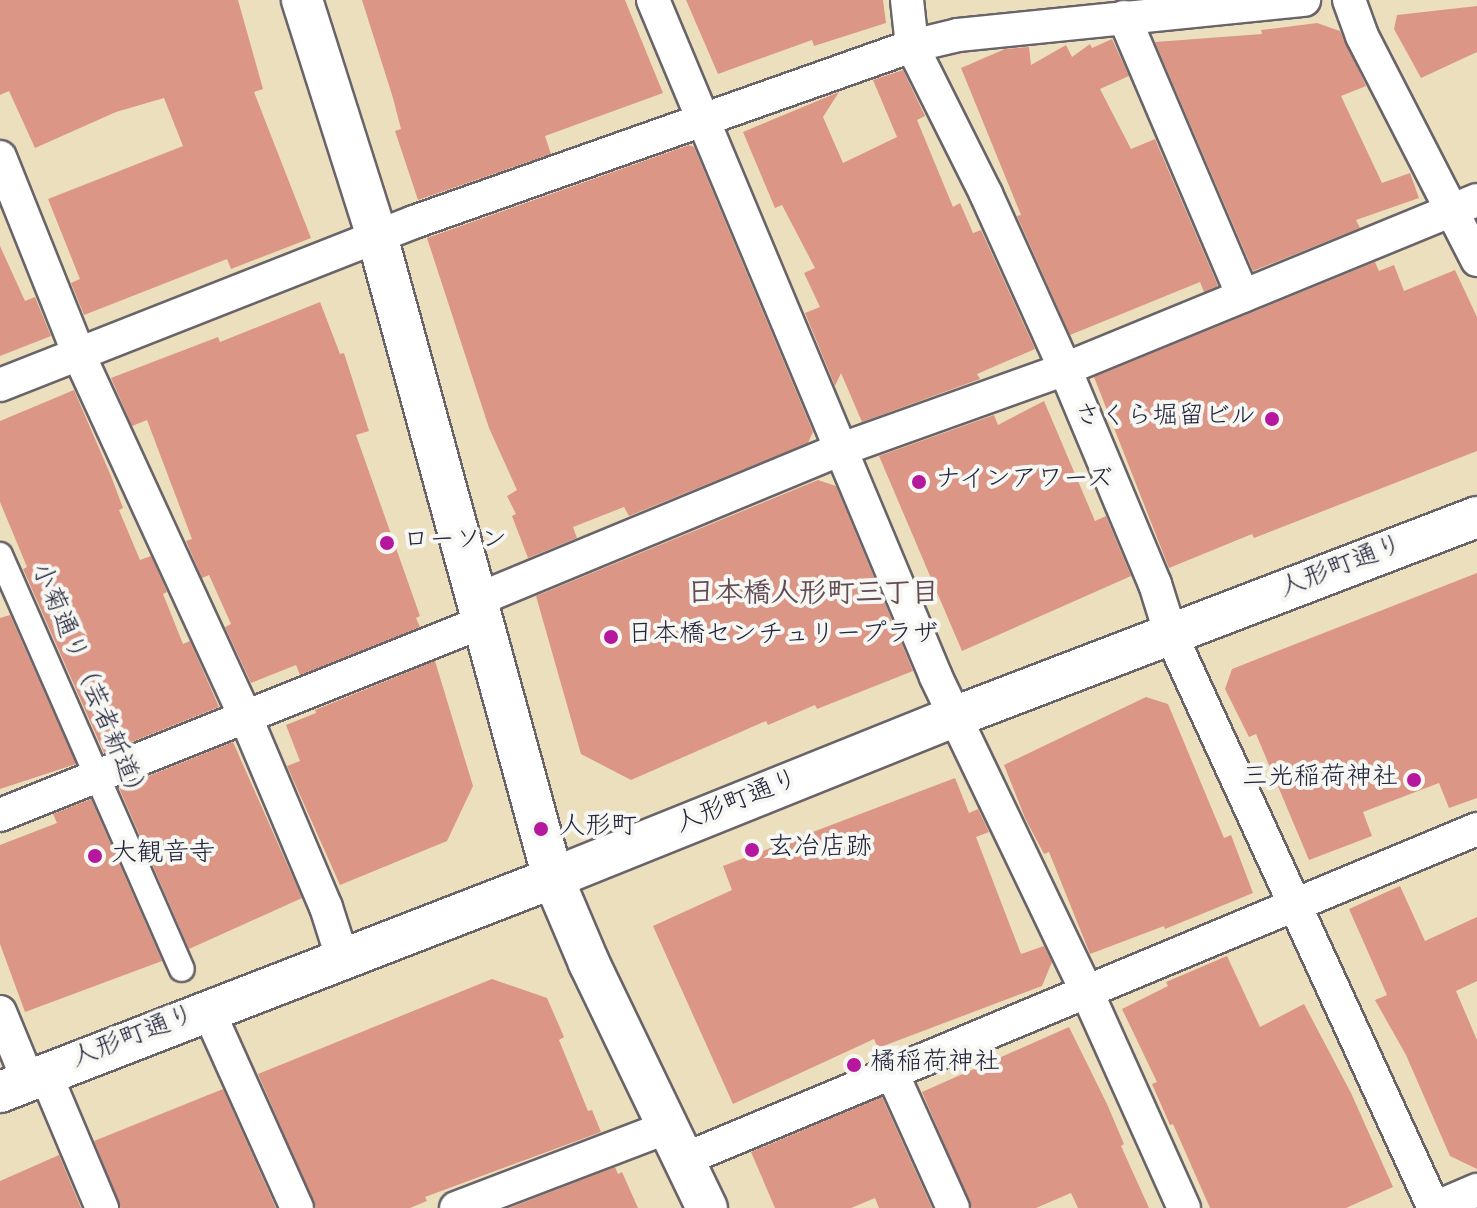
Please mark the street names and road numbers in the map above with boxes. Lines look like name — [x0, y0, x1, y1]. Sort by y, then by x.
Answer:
street label: 人形町通り — [1276, 531, 1408, 607]
street label: 小菊通り（芸者新道） — [22, 559, 152, 811]
street label: 人形町通り — [672, 765, 804, 843]
street label: 人形町通り — [68, 1001, 200, 1077]

